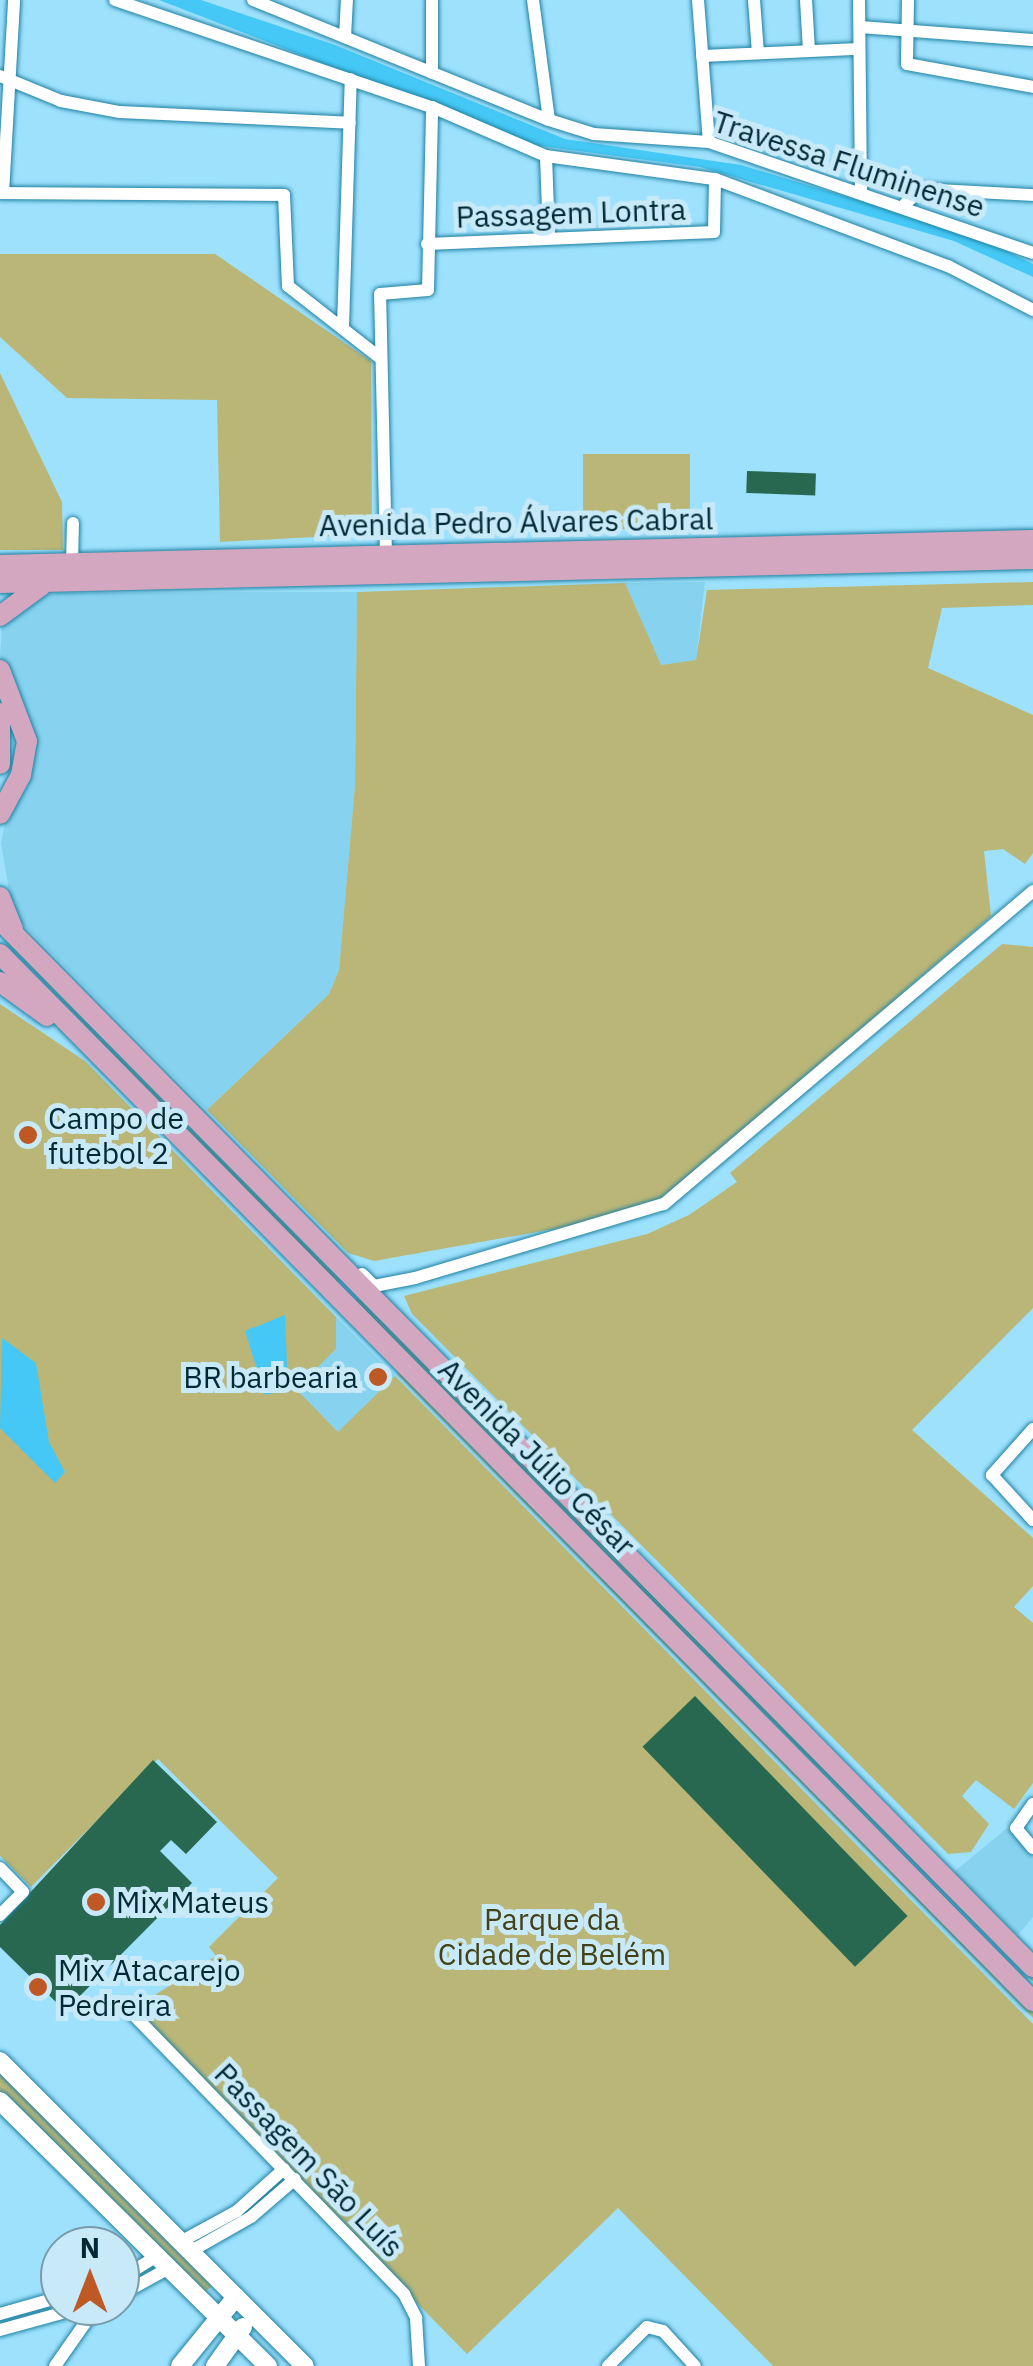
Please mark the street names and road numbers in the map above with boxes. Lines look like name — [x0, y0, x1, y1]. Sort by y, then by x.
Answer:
street label: Travessa Fluminense — [709, 103, 989, 225]
street label: Passagem Lontra — [455, 191, 687, 235]
street label: Avenida Pedro Álvares Cabral — [318, 501, 714, 543]
street label: Avenida Júlio César — [431, 1351, 643, 1563]
street label: Passagem São Luís — [207, 2056, 411, 2264]

